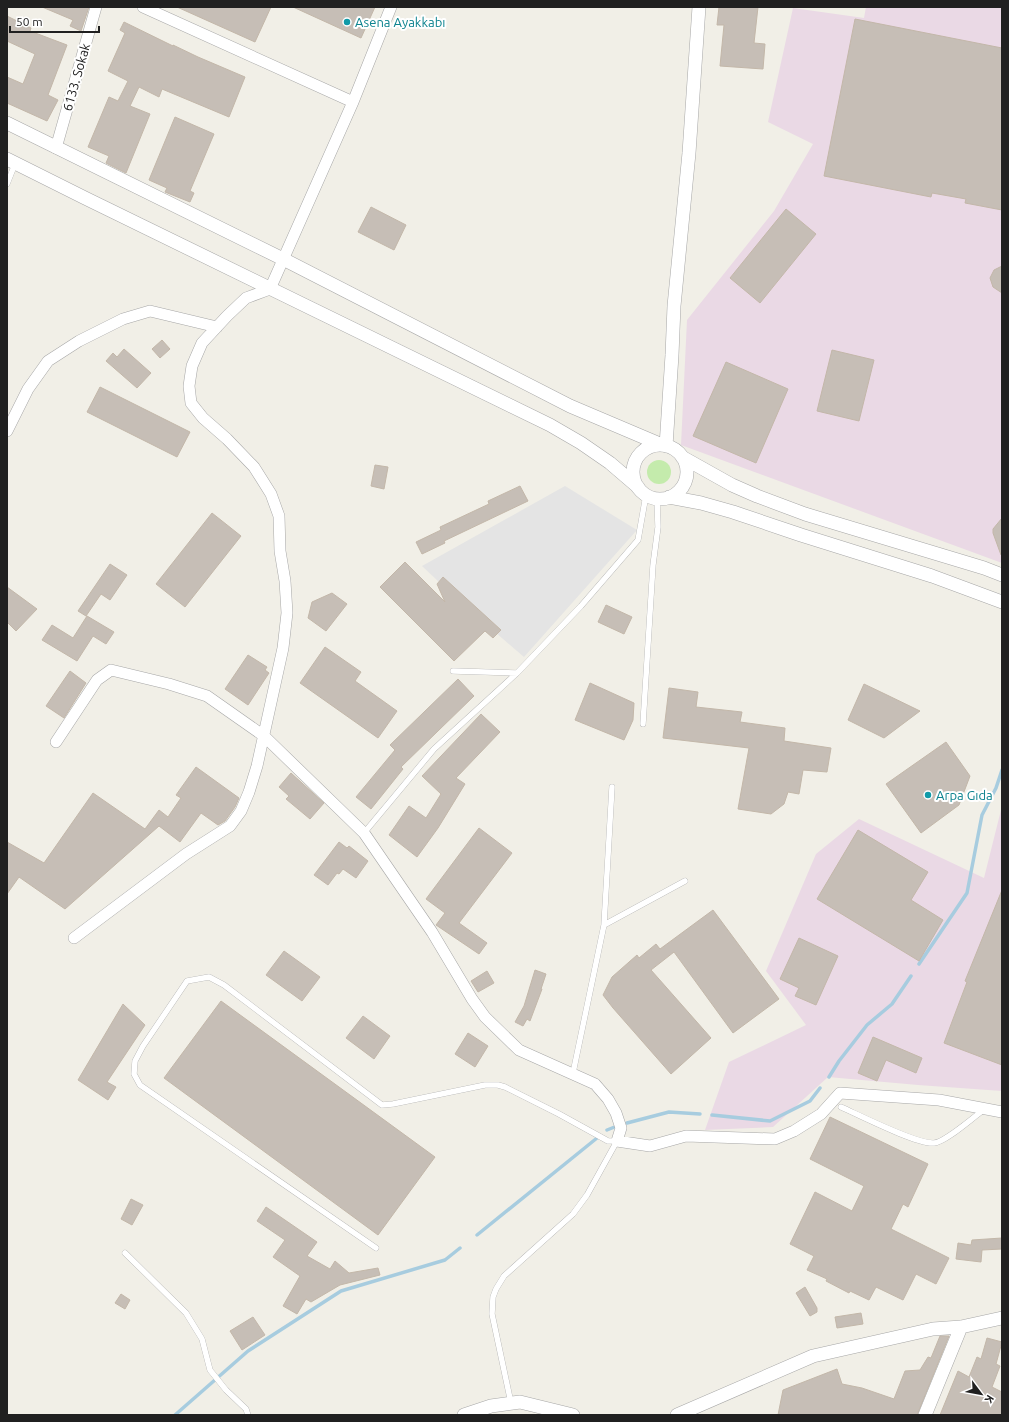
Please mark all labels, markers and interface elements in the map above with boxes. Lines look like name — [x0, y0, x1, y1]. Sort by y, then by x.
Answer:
scale bar — [10, 8, 99, 34]
text: 50 m — [16, 15, 43, 28]
place label: Asena Ayakkabı — [355, 15, 445, 29]
marker: Asena Ayakkabı — [342, 17, 352, 27]
street label: 6133. Sokak — [60, 41, 92, 112]
place label: Arpa Gıda — [936, 788, 993, 802]
marker: Arpa Gıda — [923, 790, 933, 800]
north arrow — [961, 1374, 1001, 1414]
text: K — [982, 1393, 997, 1406]

